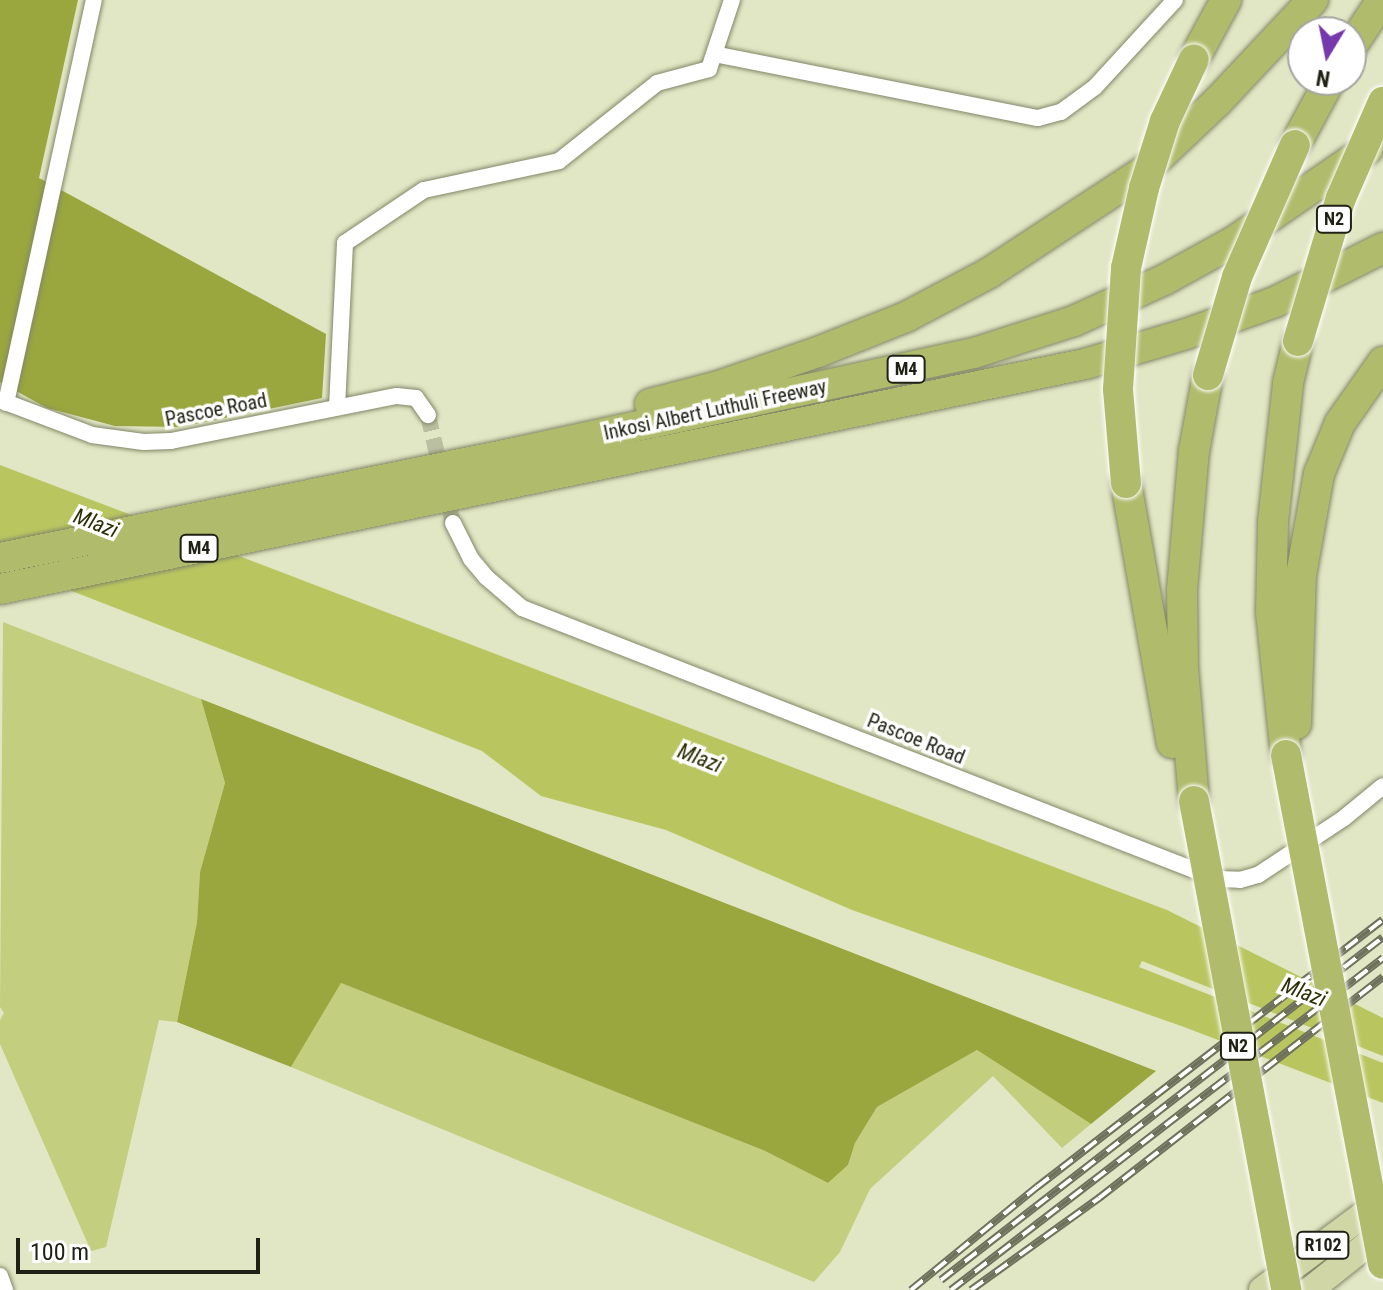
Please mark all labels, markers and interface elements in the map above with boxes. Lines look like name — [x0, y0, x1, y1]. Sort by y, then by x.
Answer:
north arrow — [1287, 16, 1367, 96]
text: N — [1314, 65, 1332, 92]
road number: N2 — [1314, 205, 1354, 233]
road number: M4 — [886, 355, 926, 383]
street label: Inkosi Albert Luthuli Freeway — [601, 375, 829, 445]
street label: Pascoe Road — [163, 388, 269, 432]
water label: Mlazi — [70, 503, 122, 543]
road number: M4 — [179, 534, 219, 562]
street label: Pascoe Road — [864, 709, 968, 769]
water label: Mlazi — [674, 738, 726, 778]
water label: Mlazi — [1278, 972, 1330, 1012]
road number: N2 — [1218, 1032, 1258, 1060]
scale bar — [20, 1222, 264, 1272]
road number: R102 — [1295, 1231, 1351, 1259]
text: 100 m — [30, 1238, 89, 1266]

